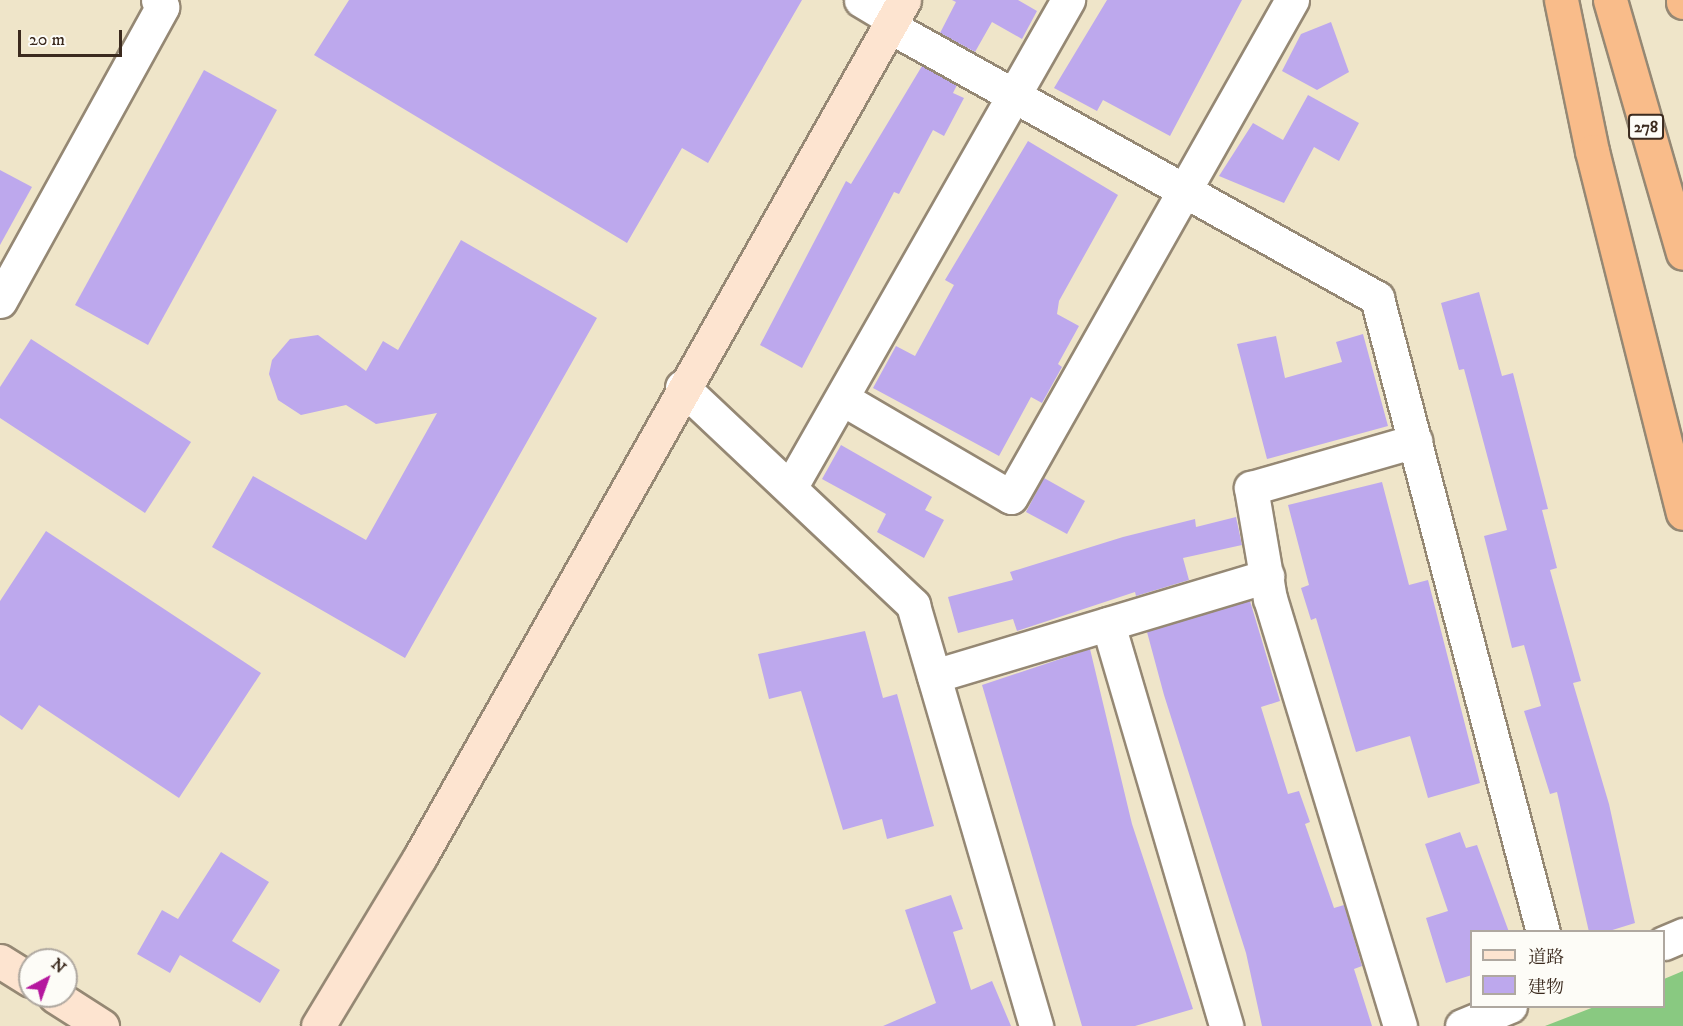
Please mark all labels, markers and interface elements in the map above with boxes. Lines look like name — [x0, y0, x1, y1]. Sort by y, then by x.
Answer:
scale bar — [21, 18, 124, 56]
text: 20 m — [29, 29, 65, 51]
road number: 278 — [1628, 114, 1664, 140]
legend — [1470, 930, 1665, 1008]
text: 道路 — [1528, 947, 1564, 969]
north arrow — [18, 948, 78, 1008]
text: N — [47, 954, 70, 978]
text: 建物 — [1528, 977, 1564, 999]

